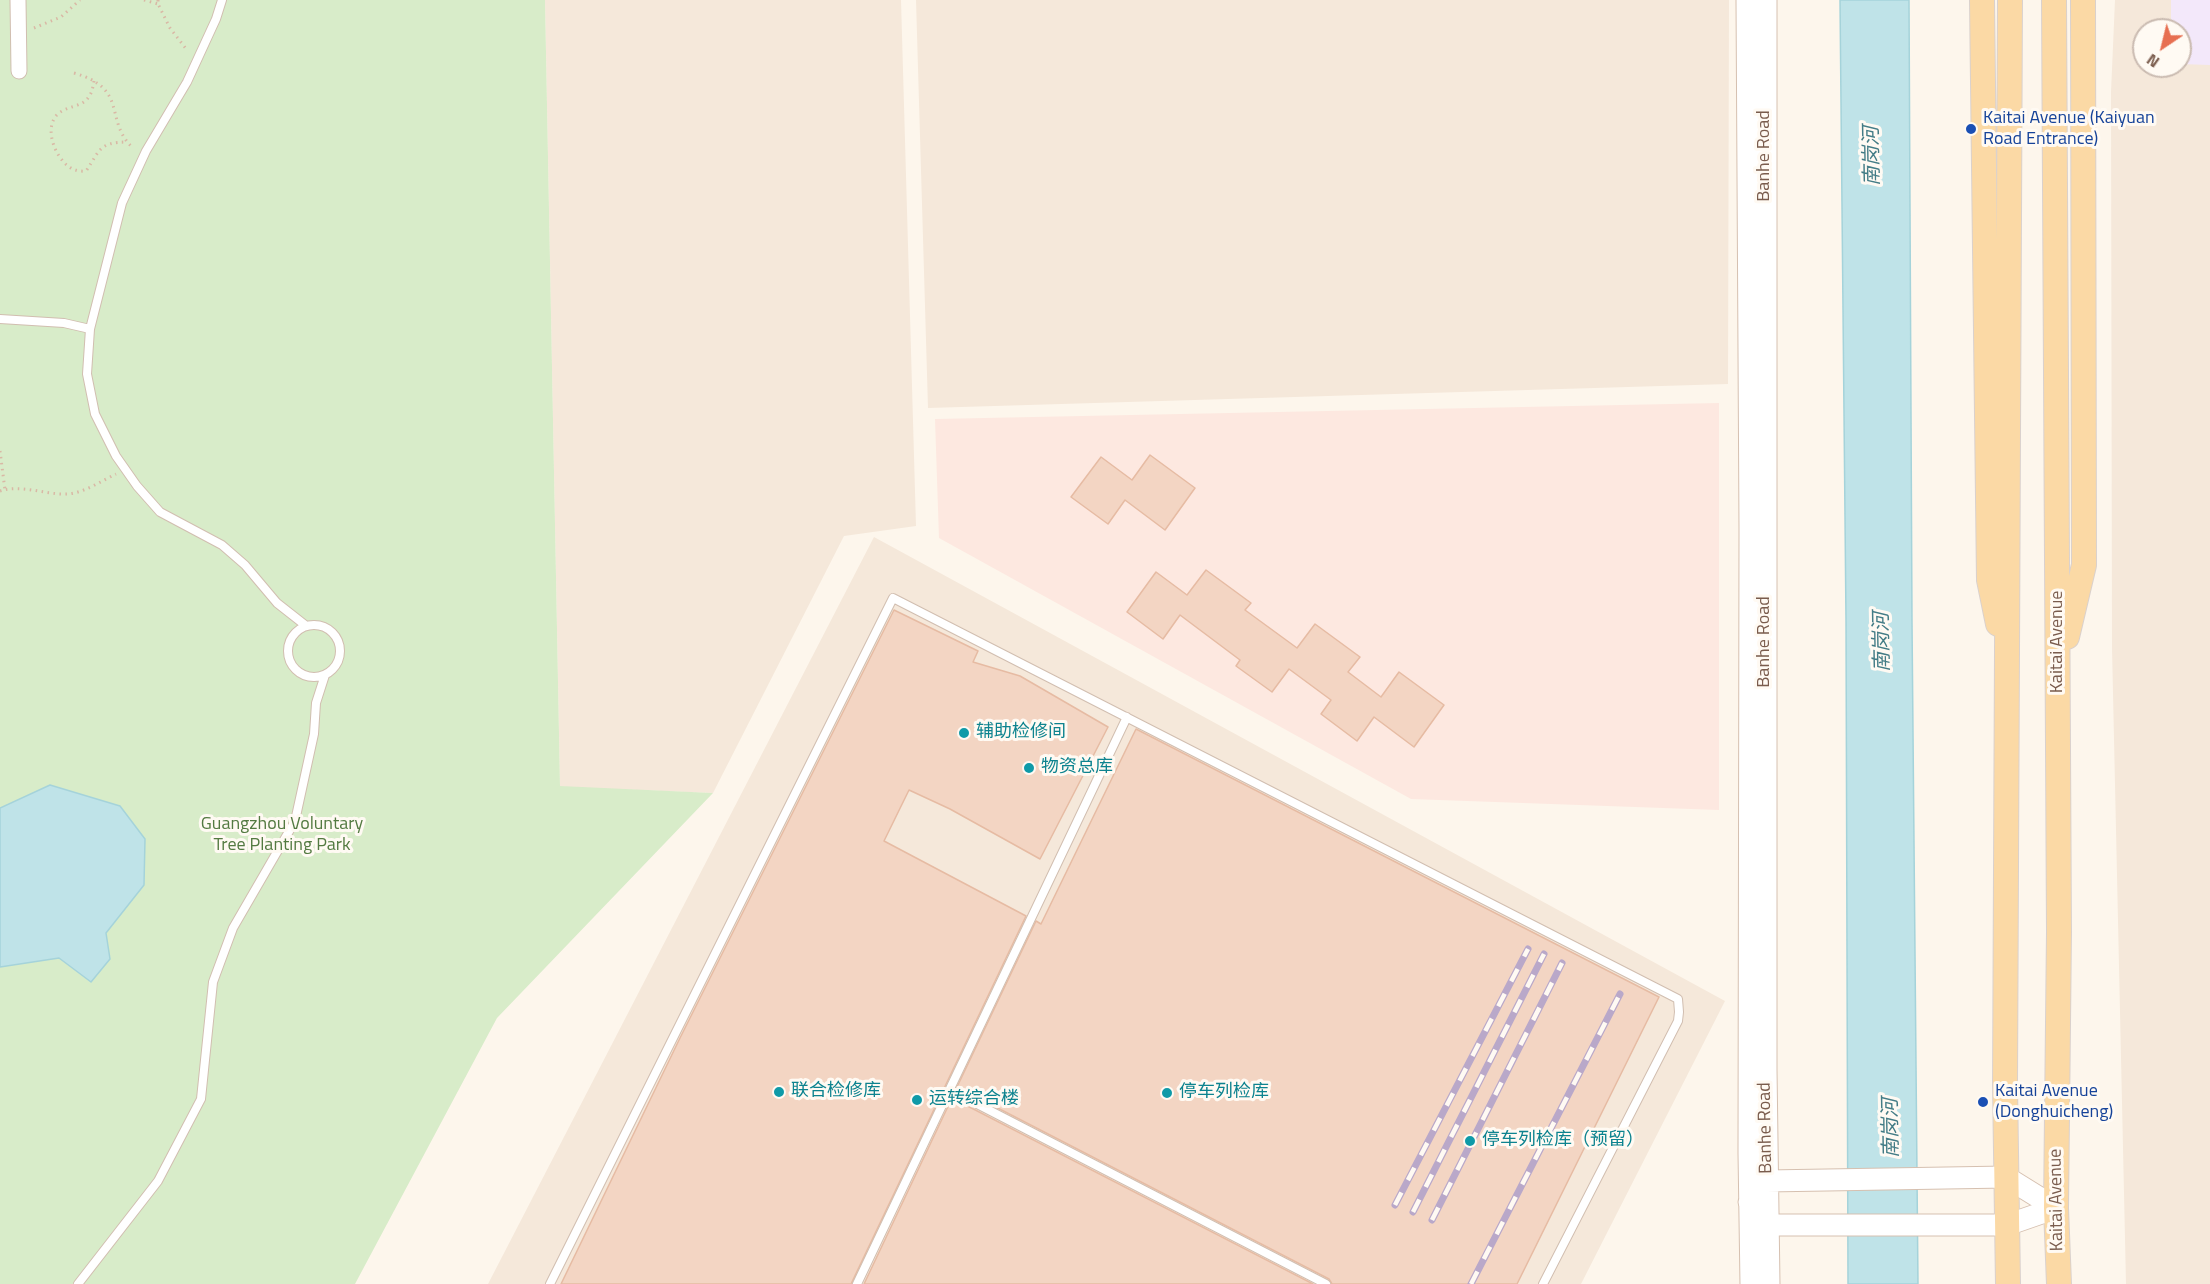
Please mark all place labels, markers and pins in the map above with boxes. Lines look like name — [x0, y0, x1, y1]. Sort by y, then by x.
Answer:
place label: Kaitai Avenue (Kaiyuan Road Entrance) — [1983, 108, 2155, 150]
marker: Kaitai Avenue (Kaiyuan Road Entrance) — [1964, 122, 1978, 136]
place label: 辅助检修间 — [976, 722, 1066, 744]
marker: 辅助检修间 — [957, 726, 971, 740]
place label: 物资总库 — [1041, 757, 1113, 779]
marker: 物资总库 — [1022, 761, 1036, 775]
place label: 联合检修库 — [791, 1081, 881, 1103]
place label: Kaitai Avenue (Donghuicheng) — [1995, 1081, 2113, 1124]
place label: 停车列检库 — [1179, 1082, 1269, 1104]
marker: 联合检修库 — [772, 1085, 786, 1099]
marker: 停车列检库 — [1160, 1086, 1174, 1100]
place label: 运转综合楼 — [929, 1089, 1019, 1111]
marker: 运转综合楼 — [910, 1093, 924, 1107]
marker: Kaitai Avenue (Donghuicheng) — [1976, 1095, 1990, 1109]
place label: 停车列检库（预留） — [1482, 1130, 1644, 1152]
marker: 停车列检库（预留） — [1463, 1134, 1477, 1148]

